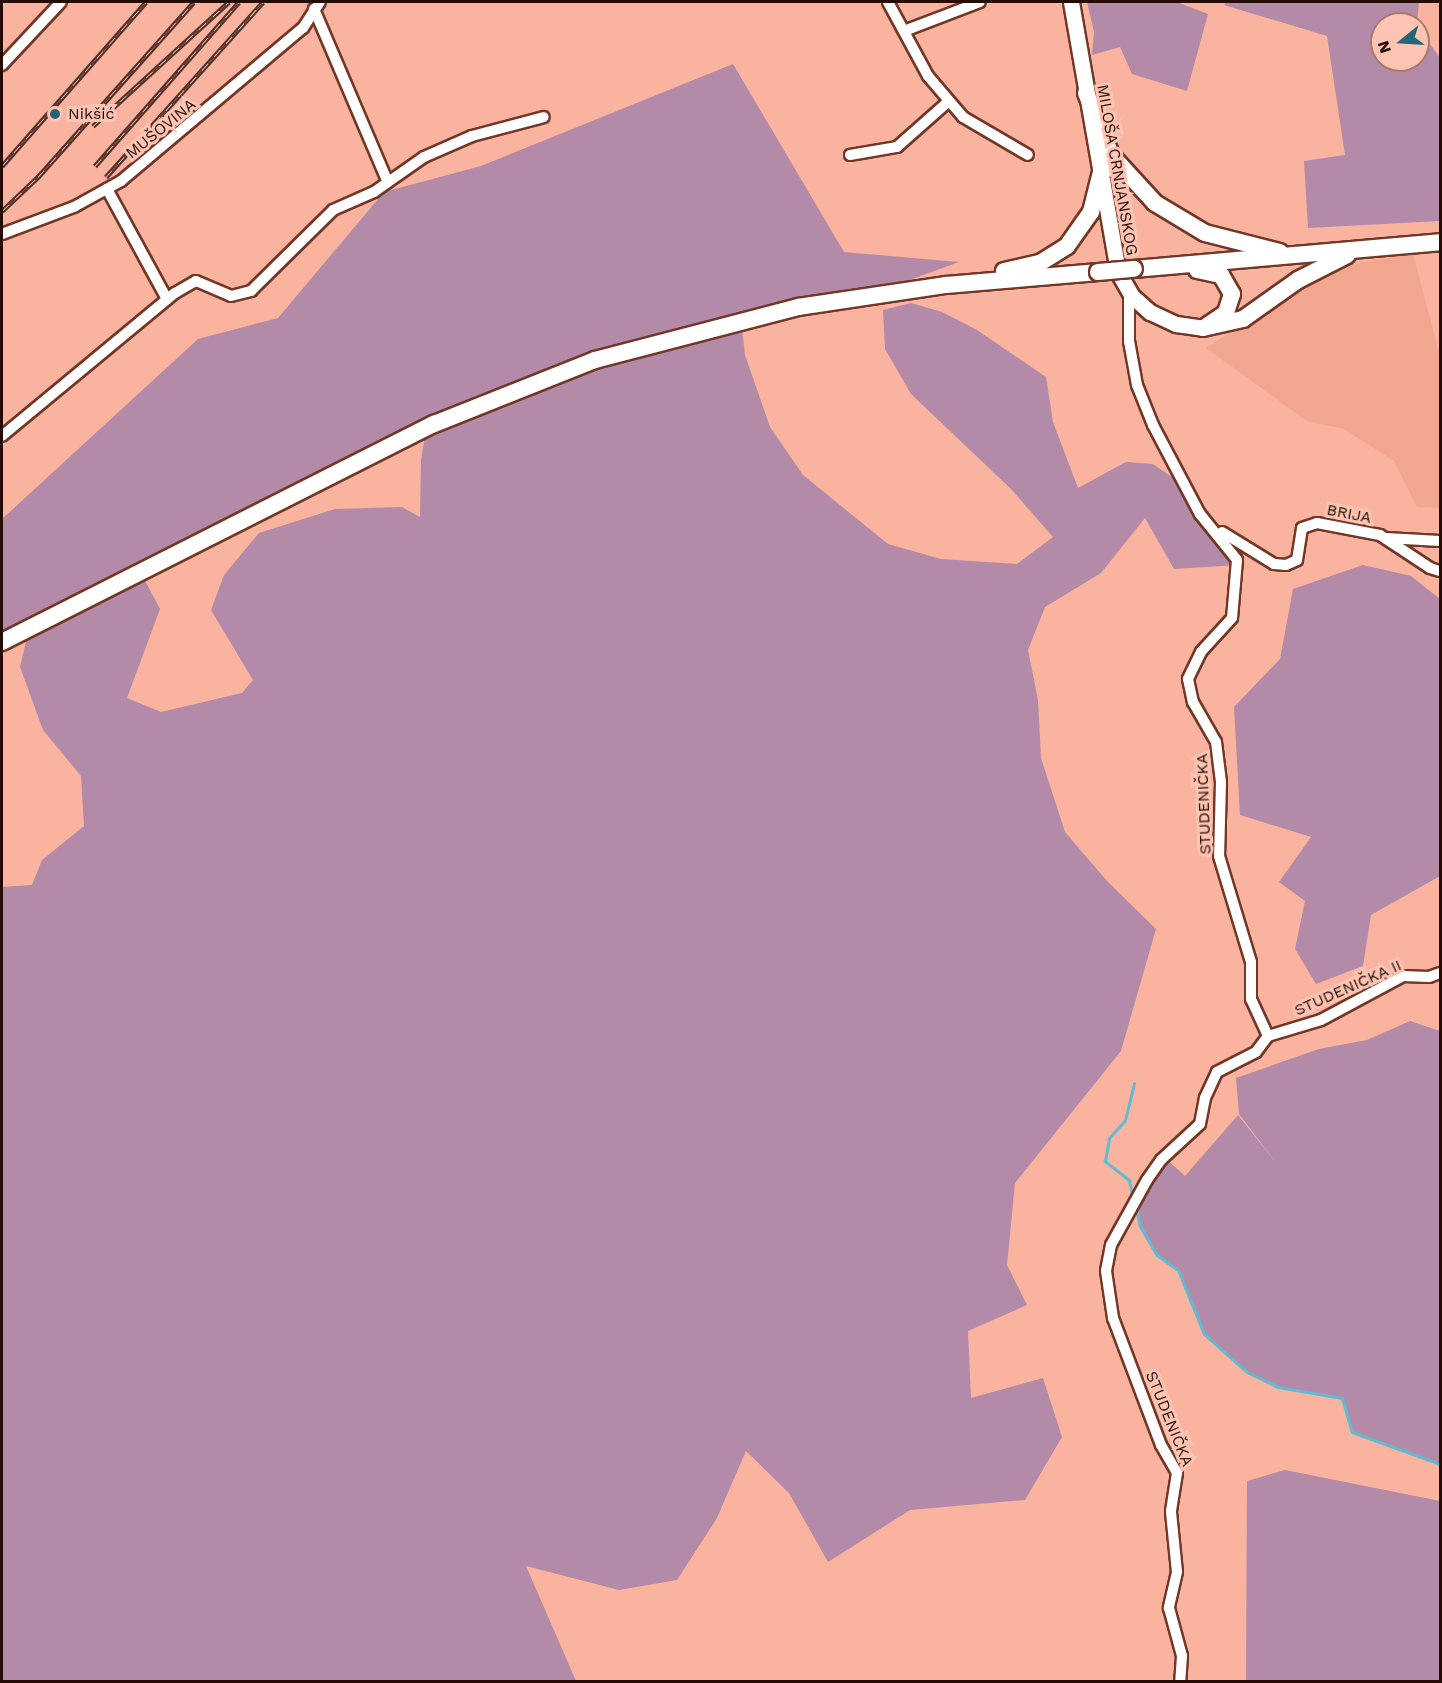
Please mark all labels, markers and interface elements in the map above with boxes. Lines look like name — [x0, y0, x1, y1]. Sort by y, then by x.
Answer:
north arrow — [1370, 12, 1430, 72]
text: N — [1373, 39, 1395, 56]
street label: MILOŠA CRNJANSKOG — [1092, 83, 1142, 257]
street label: MUŠOVINA — [122, 95, 200, 163]
place label: Nikšić — [68, 104, 115, 124]
marker: Nikšić — [46, 105, 64, 123]
street label: BRIJA — [1325, 500, 1373, 528]
street label: STUDENIČKA — [1193, 753, 1215, 855]
street label: STUDENIČKA II — [1291, 956, 1405, 1020]
street label: STUDENIČKA — [1141, 1369, 1197, 1469]

